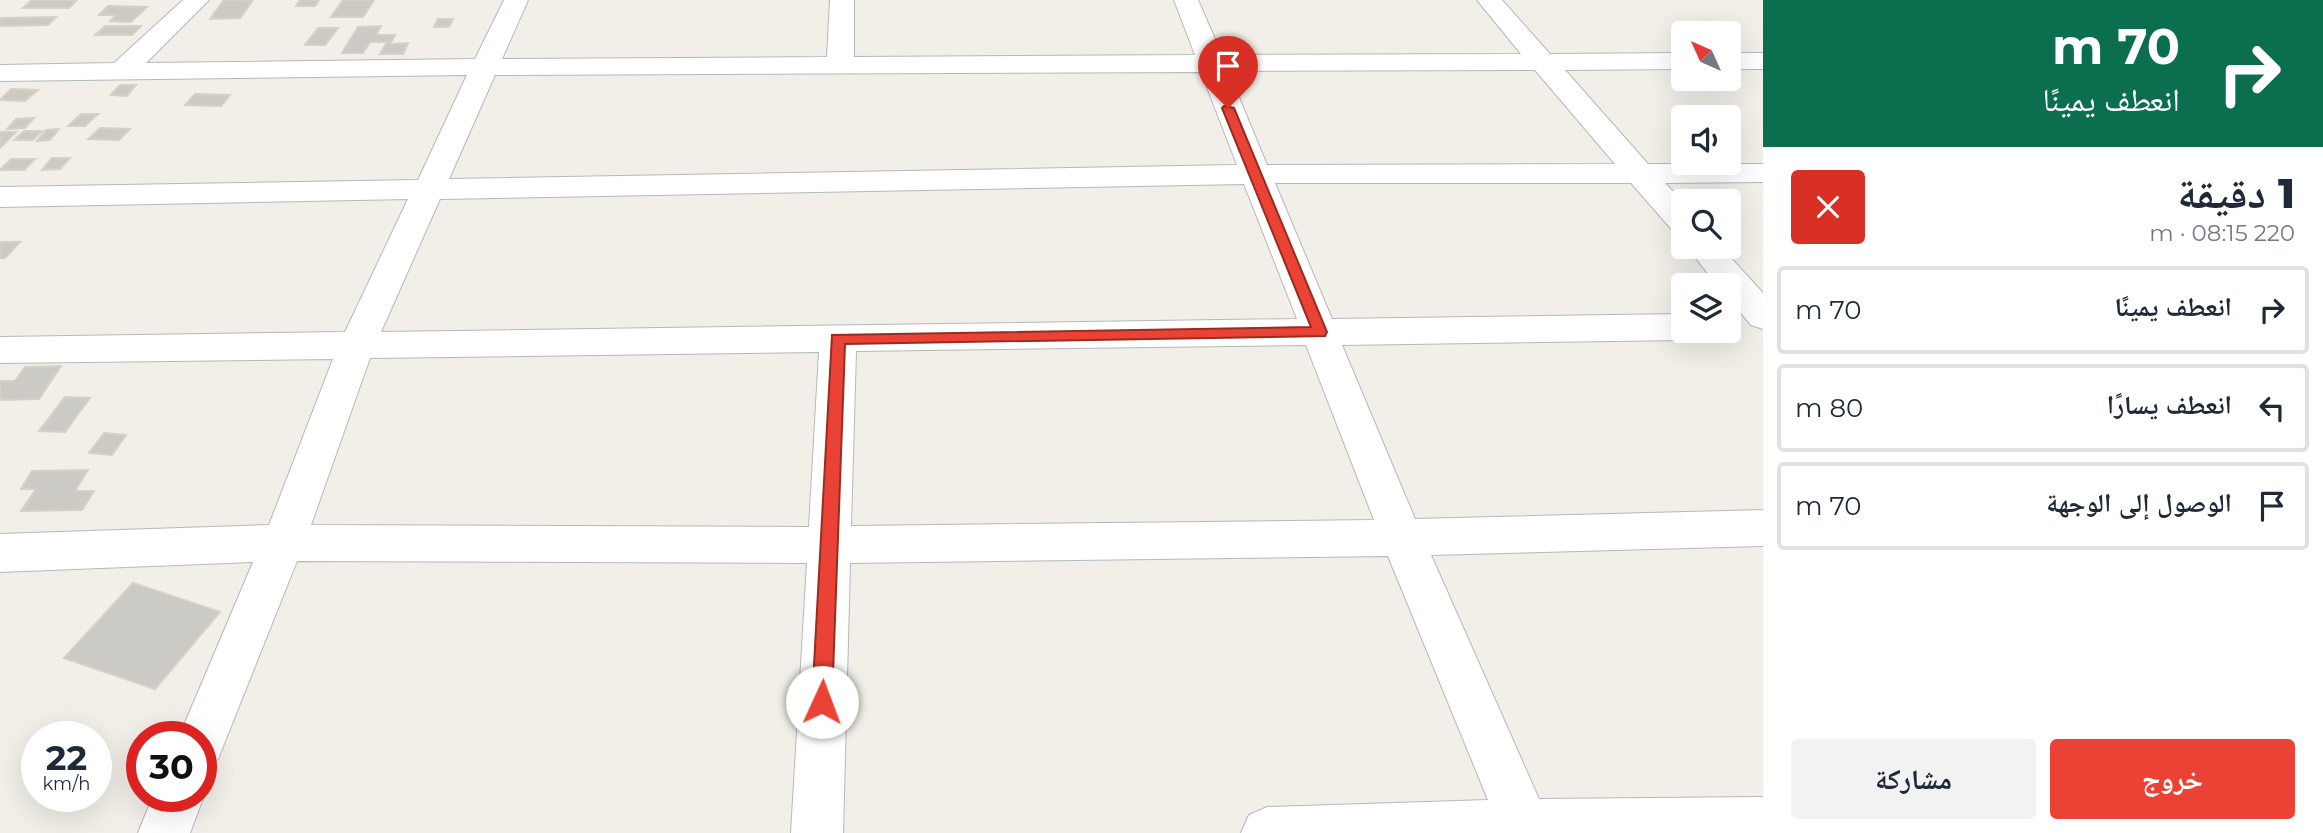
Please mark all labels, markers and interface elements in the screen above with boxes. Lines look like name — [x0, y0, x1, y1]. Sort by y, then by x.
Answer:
text: 70 m — [2052, 17, 2180, 76]
north arrow — [1671, 21, 1741, 91]
map controls — [1671, 21, 1741, 343]
icon: right — [2204, 28, 2295, 119]
pin — [1198, 36, 1258, 108]
icon: arrive — [1209, 47, 1247, 85]
text: انعطف يمينًا — [2043, 80, 2180, 119]
button: sound — [1671, 105, 1741, 175]
text: 1 دقيقة — [2178, 167, 2295, 219]
button: close — [1791, 170, 1865, 244]
button: search — [1671, 189, 1741, 259]
text: 220 m · 08:15 — [2149, 219, 2295, 247]
button: layers — [1671, 273, 1741, 343]
text: انعطف يمينًا — [2114, 291, 2232, 323]
icon: right — [2253, 291, 2291, 329]
text: 70 m — [1795, 294, 1861, 326]
text: انعطف يسارًا — [2107, 389, 2232, 421]
icon: left — [2253, 389, 2291, 427]
text: 80 m — [1795, 392, 1863, 424]
text: الوصول إلى الوجهة — [2046, 487, 2232, 519]
icon: arrive — [2253, 487, 2291, 525]
text: 70 m — [1795, 490, 1861, 522]
position arrow — [785, 665, 859, 739]
speed limit sign: 30 — [126, 721, 217, 812]
text: 22 — [46, 736, 87, 779]
button: مشاركة — [1791, 739, 2036, 819]
button: خروج — [2050, 739, 2295, 819]
text: km/h — [42, 773, 91, 795]

